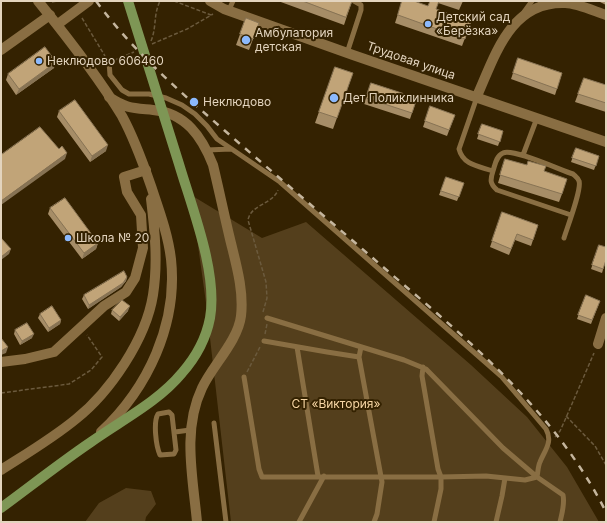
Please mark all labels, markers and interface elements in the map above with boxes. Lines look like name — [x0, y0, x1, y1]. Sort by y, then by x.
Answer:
place label: Детский сад «Берёзка» — [436, 10, 510, 38]
marker: Детский сад «Берёзка» — [423, 19, 433, 29]
place label: Амбулатория детская — [255, 26, 333, 54]
marker: Амбулатория детская — [240, 34, 252, 46]
street label: Трудовая улица — [365, 39, 457, 83]
place label: Неклюдово 606460 — [47, 54, 164, 68]
marker: Неклюдово 606460 — [34, 56, 44, 66]
place label: Дет Поликлинника — [343, 91, 454, 105]
marker: Дет Поликлинника — [328, 92, 340, 104]
place label: Неклюдово — [203, 95, 271, 109]
marker: Неклюдово — [188, 96, 200, 108]
place label: Школа № 20 — [76, 231, 149, 245]
marker: Школа № 20 — [63, 233, 73, 243]
park label: СТ «Виктория» — [292, 397, 380, 411]

